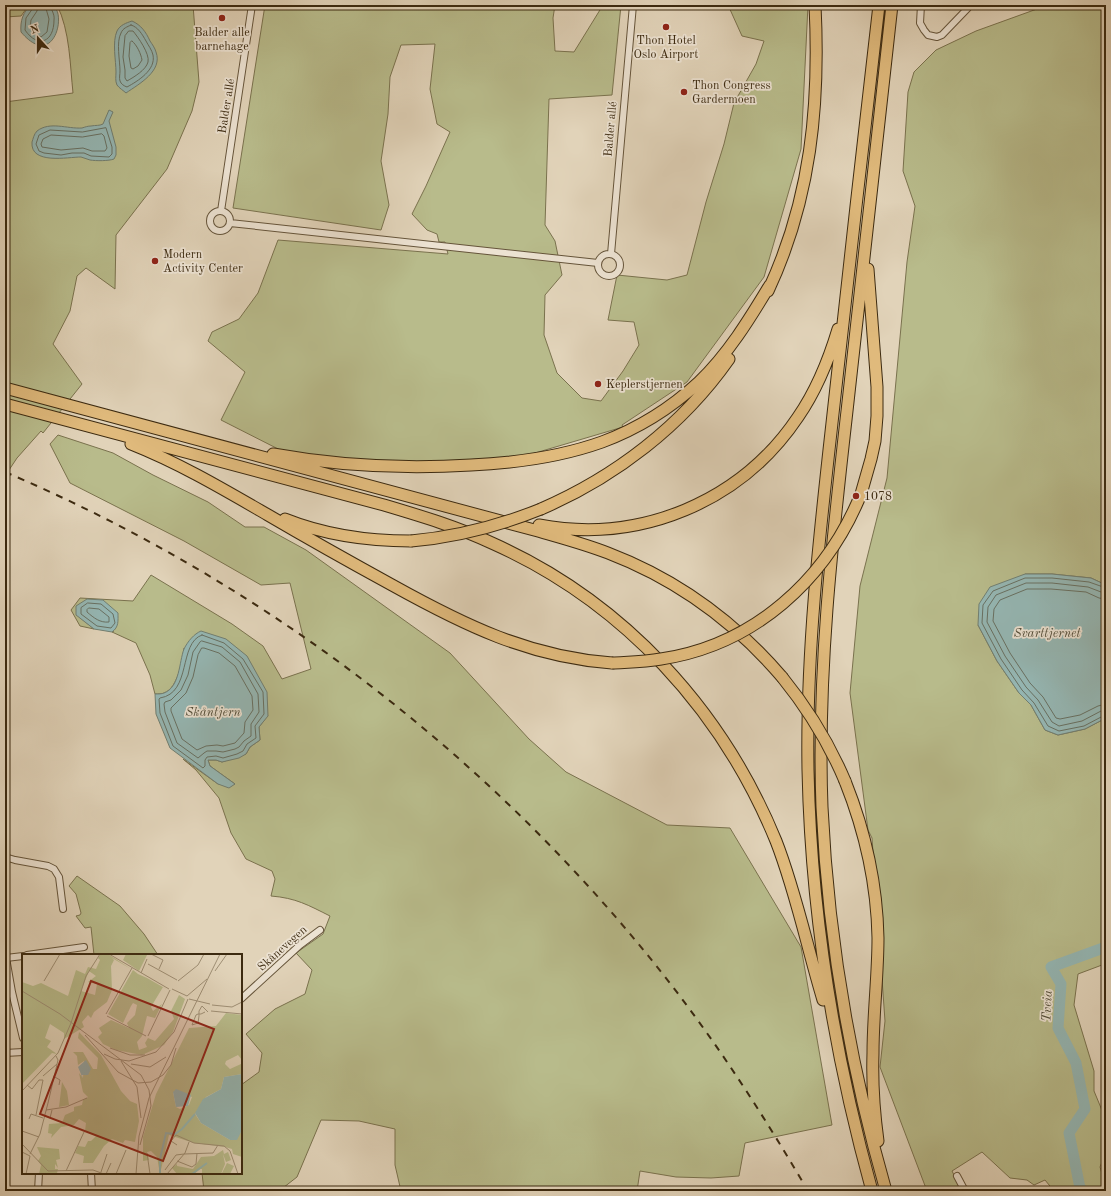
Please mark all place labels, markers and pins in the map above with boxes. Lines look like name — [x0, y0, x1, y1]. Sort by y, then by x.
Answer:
marker: Balder alle barnehage — [217, 13, 227, 23]
marker: Thon Hotel Oslo Airport — [661, 22, 671, 32]
place label: Balder alle barnehage — [194, 27, 250, 53]
place label: Thon Hotel Oslo Airport — [634, 35, 698, 61]
place label: Thon Congress Gardermoen — [692, 80, 771, 106]
marker: Thon Congress Gardermoen — [679, 87, 689, 97]
place label: Modern Activity Center — [163, 249, 243, 275]
marker: Modern Activity Center — [150, 256, 160, 266]
marker: Keplerstjernen — [593, 379, 603, 389]
place label: Keplerstjernen — [606, 379, 683, 391]
marker: 1078 — [851, 491, 861, 501]
place label: 1078 — [864, 491, 892, 503]

